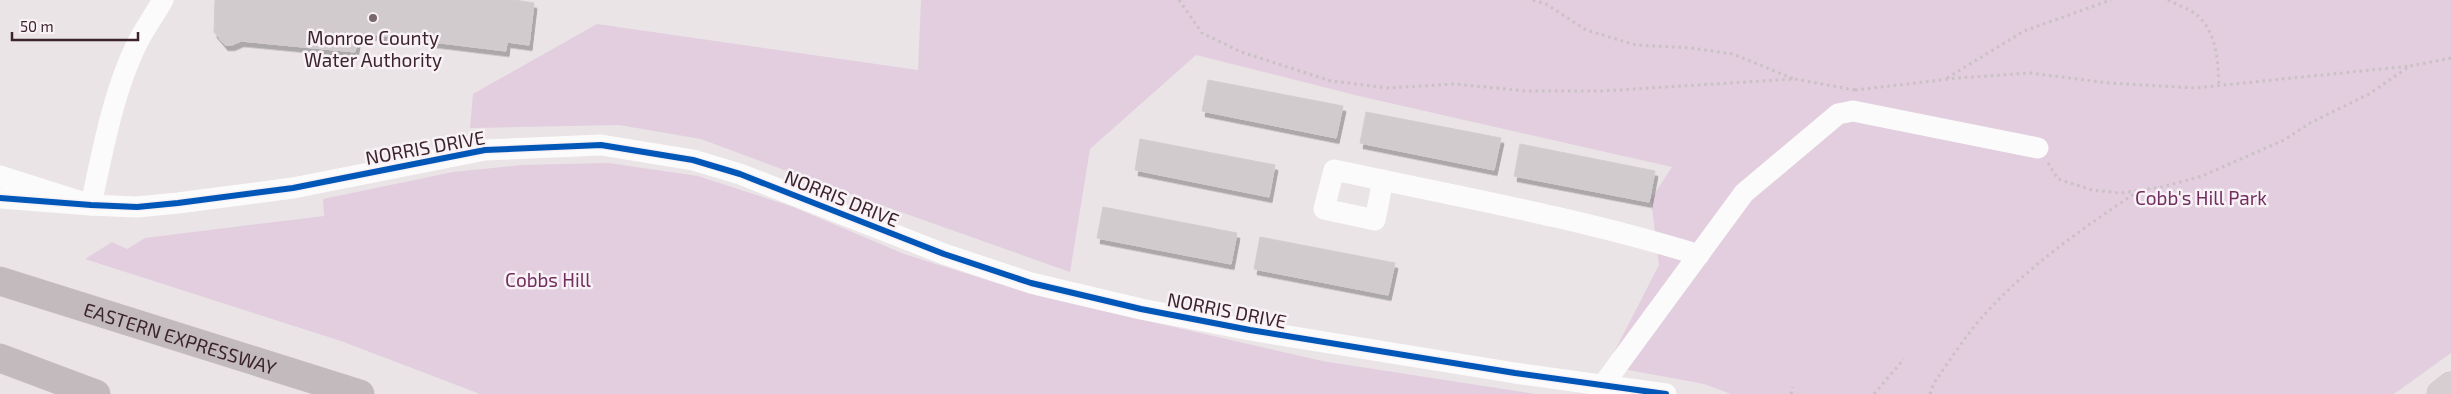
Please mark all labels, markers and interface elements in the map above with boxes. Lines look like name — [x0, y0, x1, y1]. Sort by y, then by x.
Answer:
scale bar — [12, 10, 139, 42]
marker: Monroe County Water Authority — [367, 12, 379, 24]
text: 50 m — [20, 17, 54, 35]
place label: Monroe County Water Authority — [304, 26, 442, 71]
street label: NORRIS DRIVE — [363, 125, 487, 169]
street label: NORRIS DRIVE — [782, 165, 902, 231]
park label: Cobb's Hill Park — [2135, 186, 2267, 209]
park label: Cobbs Hill — [505, 268, 591, 291]
street label: NORRIS DRIVE — [1165, 287, 1289, 333]
street label: EASTERN EXPRESSWAY — [81, 297, 280, 379]

